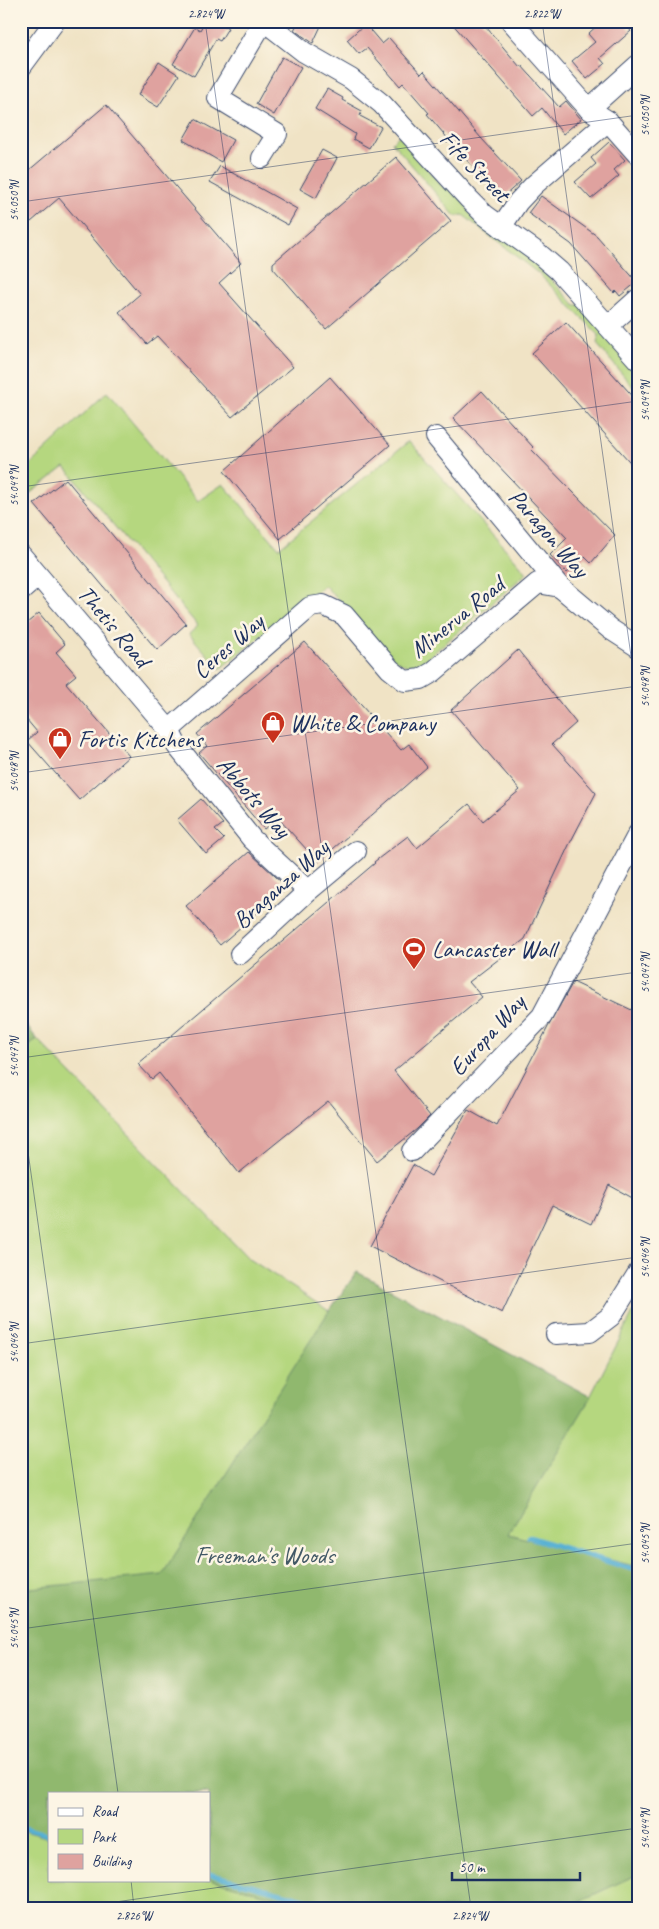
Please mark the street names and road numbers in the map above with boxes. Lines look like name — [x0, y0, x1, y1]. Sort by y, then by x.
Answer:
street label: Fife Street — [434, 124, 518, 210]
street label: Paragon Way — [502, 482, 597, 585]
street label: Minerva Road — [404, 568, 513, 664]
street label: Thetis Road — [71, 579, 159, 676]
street label: Ceres Way — [186, 606, 271, 685]
street label: Abbots Way — [210, 750, 299, 845]
street label: Braganza Way — [227, 832, 337, 935]
street label: Europa Way — [443, 987, 533, 1082]

